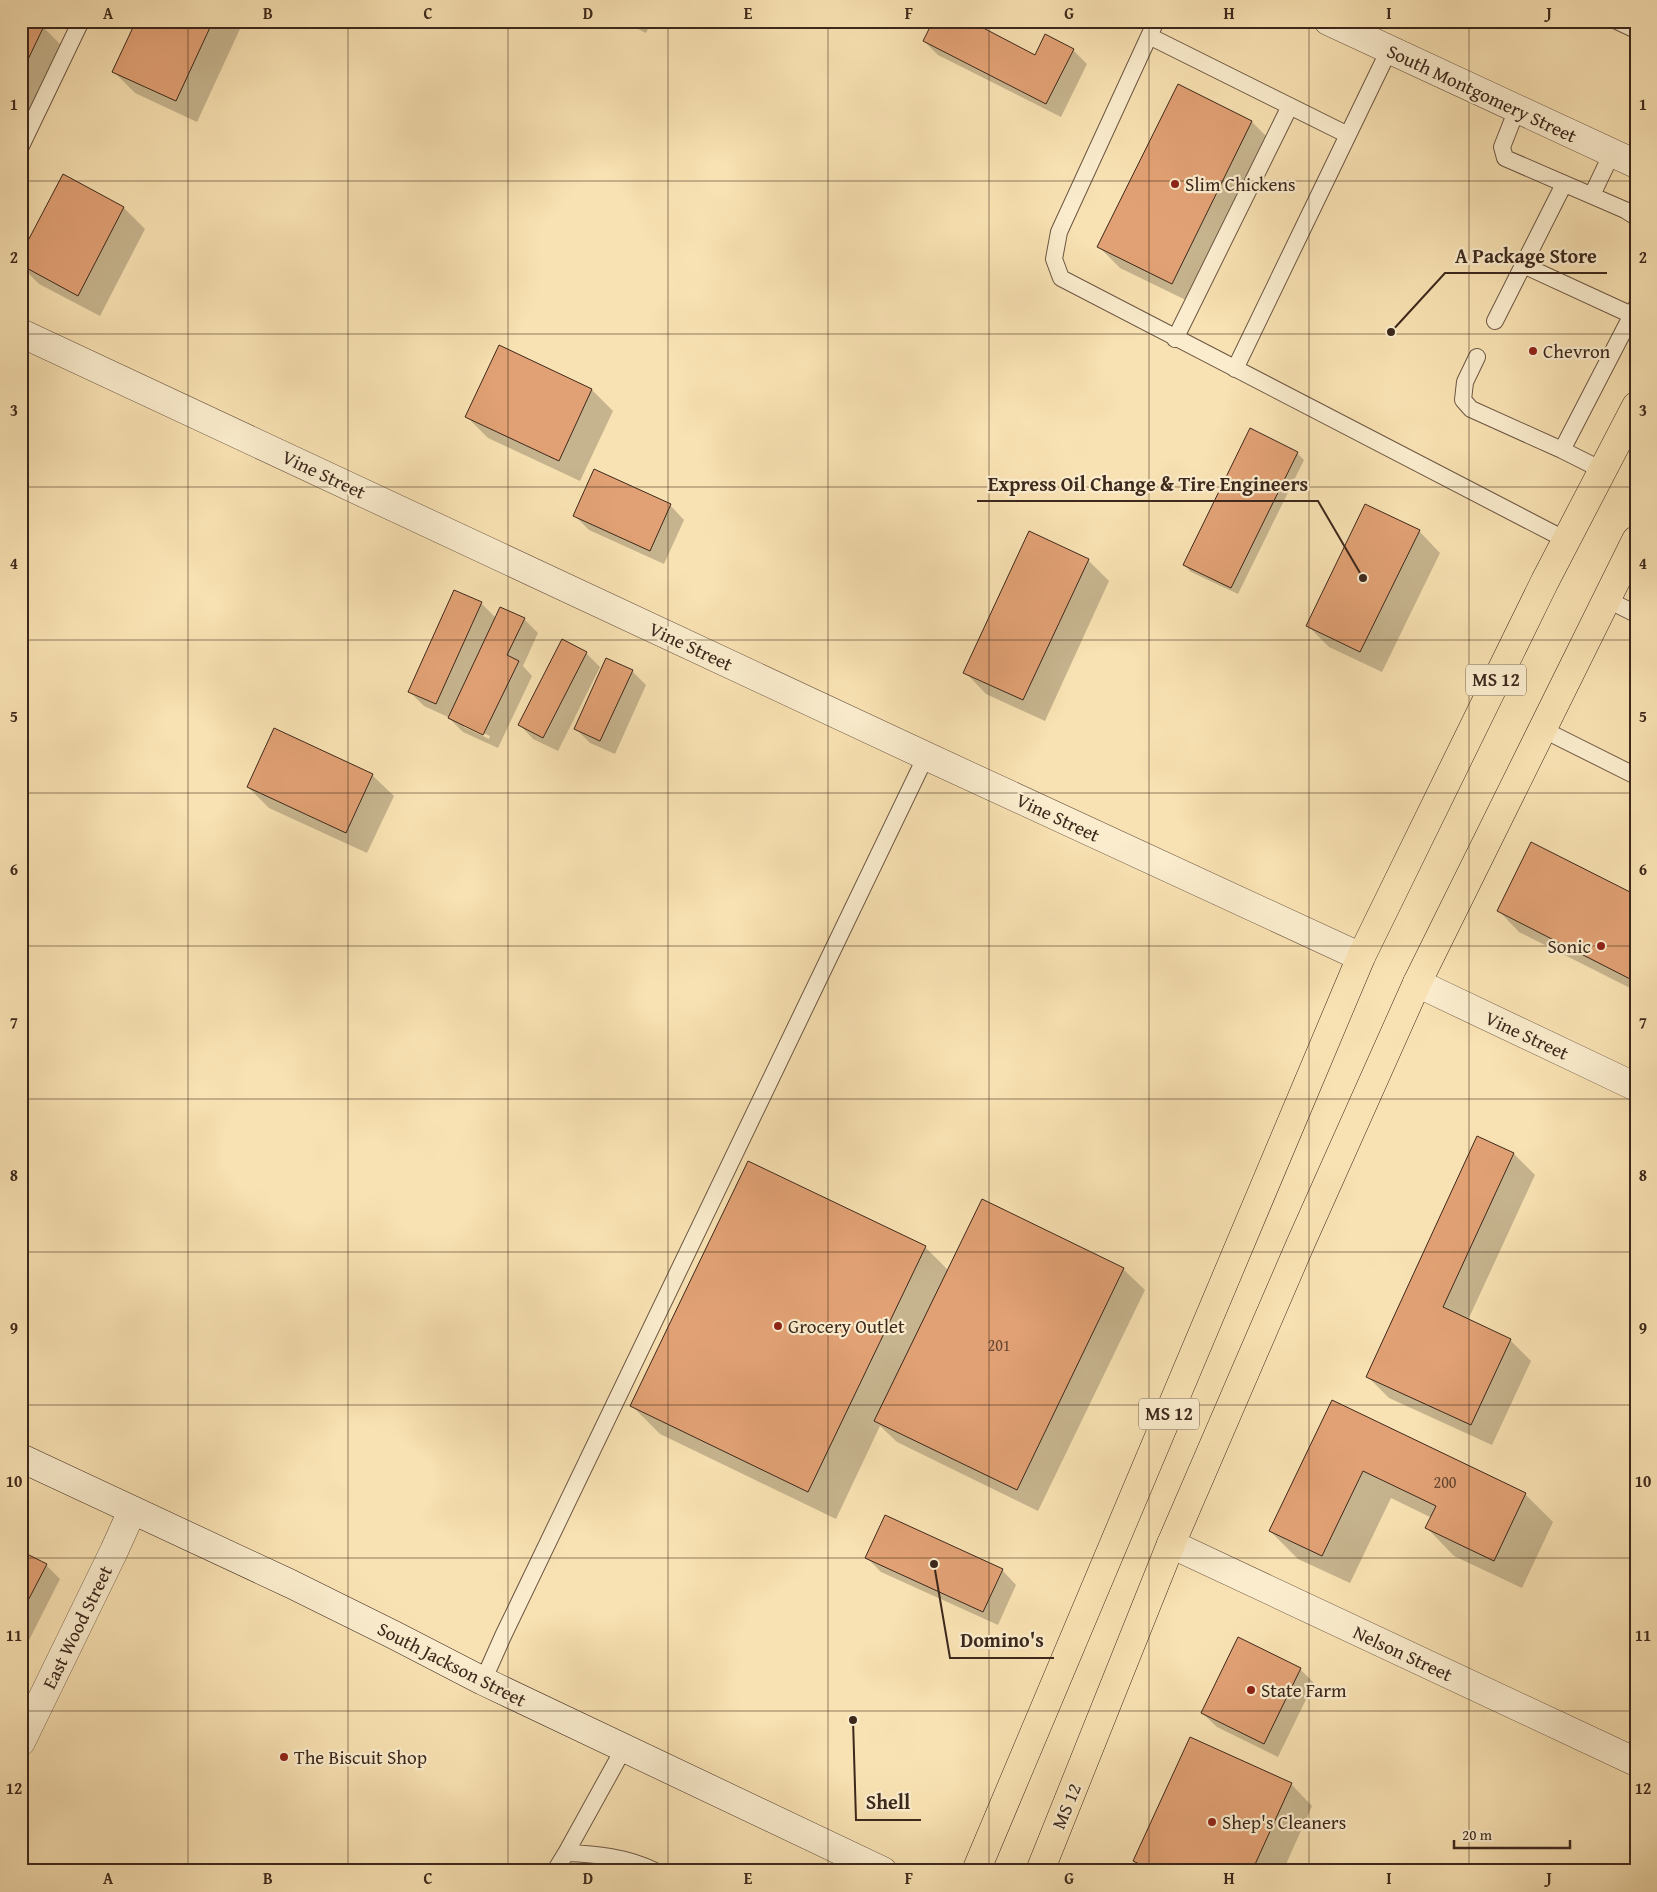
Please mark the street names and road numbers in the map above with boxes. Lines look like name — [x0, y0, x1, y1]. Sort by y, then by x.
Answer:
street label: South Montgomery Street — [1382, 37, 1582, 149]
street label: Vine Street — [277, 442, 371, 506]
street label: Vine Street — [644, 614, 738, 678]
road number: MS 12 — [1466, 664, 1526, 696]
street label: Vine Street — [1011, 785, 1105, 849]
street label: Vine Street — [1480, 1003, 1574, 1067]
road number: MS 12 — [1139, 1398, 1199, 1430]
street label: East Wood Street — [35, 1560, 119, 1693]
street label: South Jackson Street — [373, 1614, 532, 1714]
street label: Nelson Street — [1349, 1618, 1458, 1688]
street label: MS 12 — [1044, 1779, 1088, 1833]

